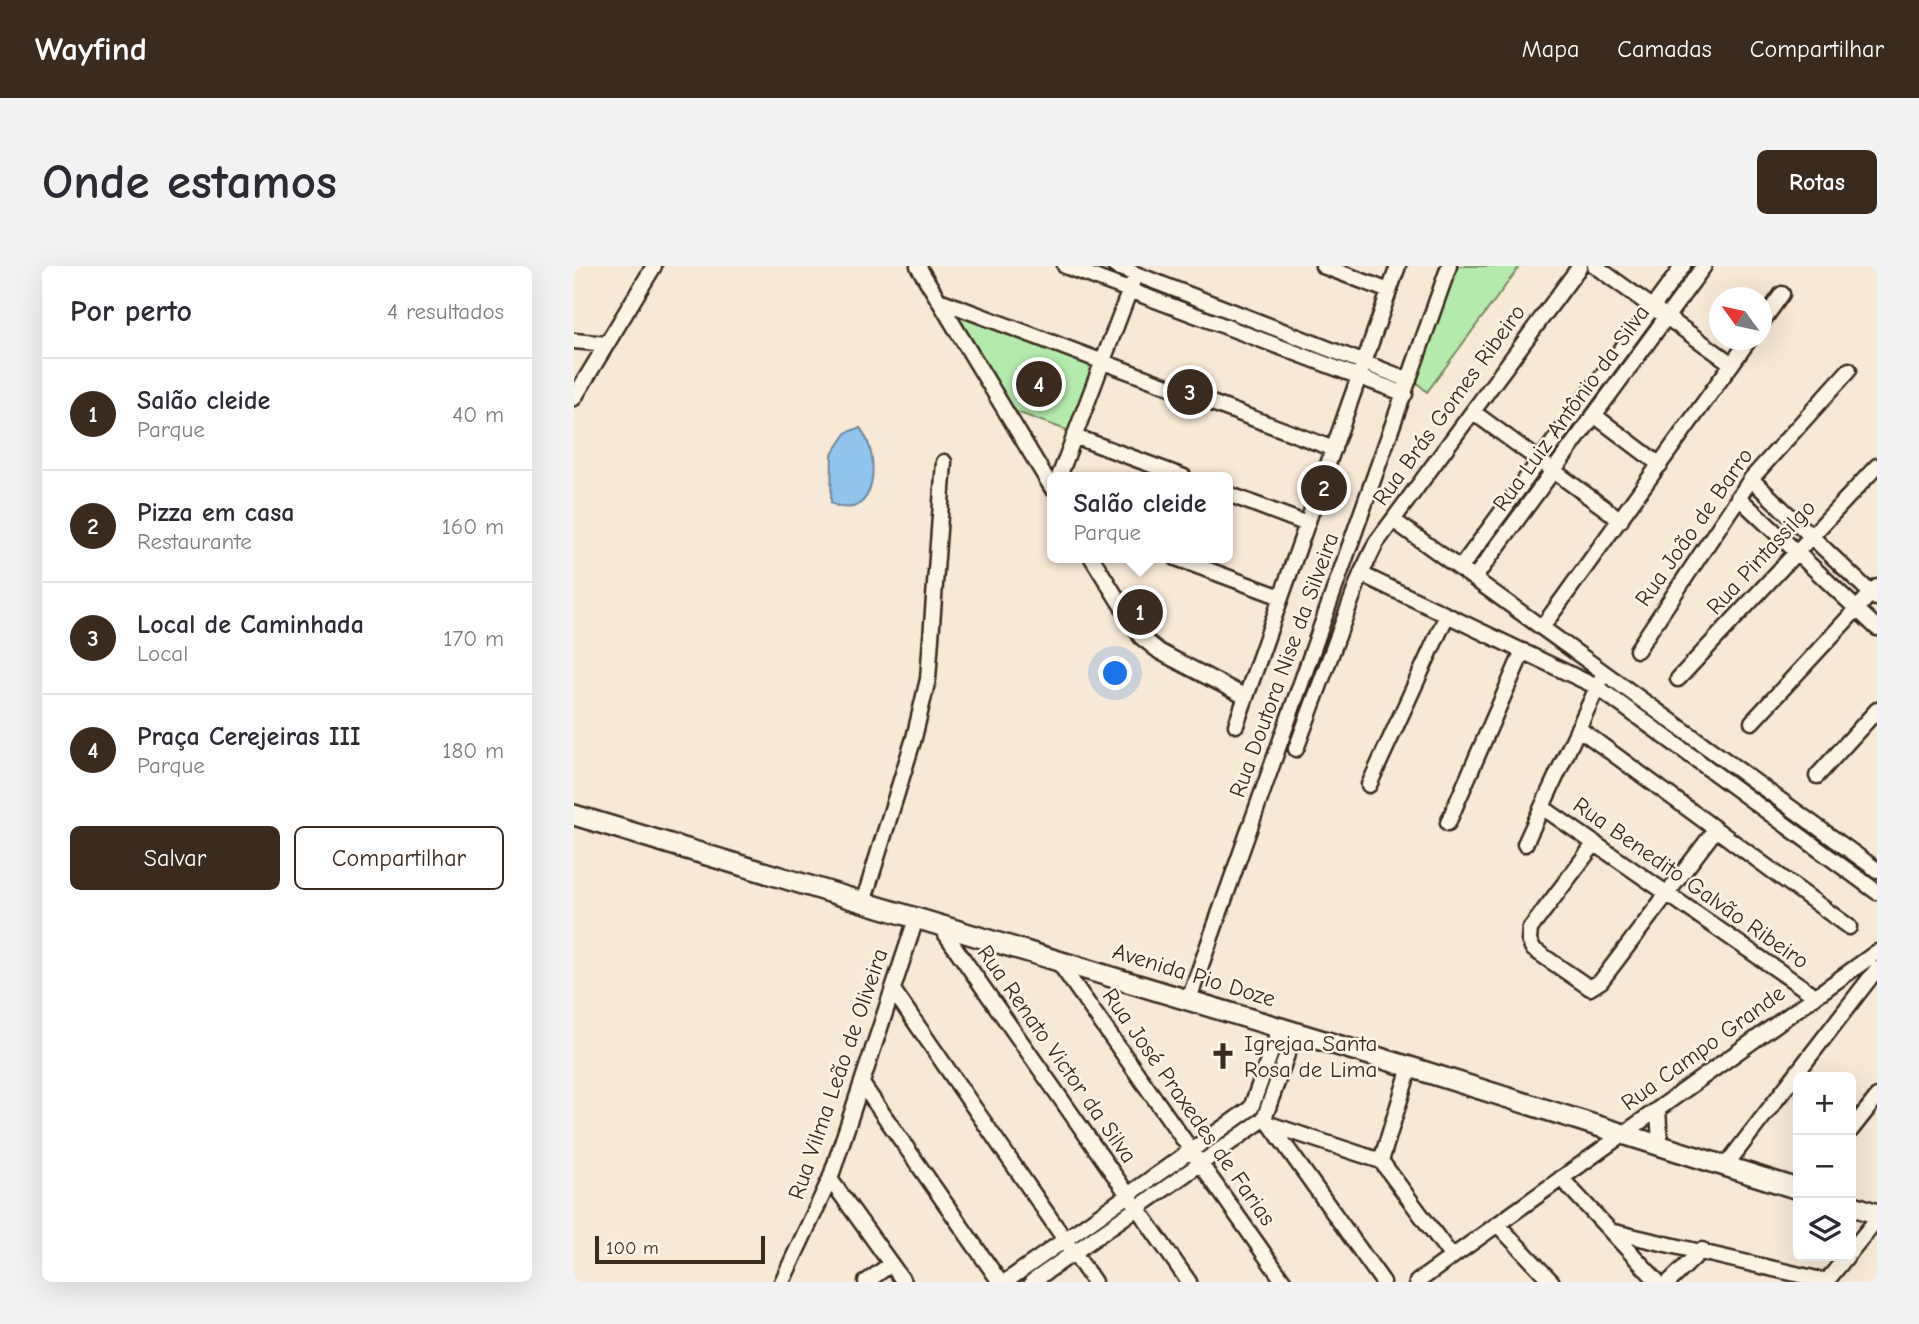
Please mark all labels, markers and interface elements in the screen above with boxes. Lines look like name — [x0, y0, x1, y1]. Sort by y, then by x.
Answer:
text: Wayfind — [35, 30, 147, 68]
text: Mapa — [1522, 35, 1579, 63]
text: Camadas — [1617, 35, 1712, 63]
text: Compartilhar — [1750, 35, 1884, 63]
button: Rotas — [1757, 150, 1877, 214]
text: Onde estamos — [42, 154, 337, 210]
north arrow — [1709, 287, 1772, 350]
text: Por perto — [70, 294, 192, 329]
text: 4 resultados — [387, 298, 504, 325]
street label: Rua Brás Gomes Ribeiro — [1367, 299, 1531, 511]
street label: Rua Luiz Antônio da Silva — [1487, 300, 1655, 516]
pin: 4 — [1016, 358, 1062, 410]
pin: 3 — [1167, 366, 1213, 418]
text: Salão cleide — [137, 386, 270, 416]
text: 1 — [88, 401, 98, 428]
text: 40 m — [452, 401, 504, 428]
text: Parque — [137, 416, 205, 443]
street label: Rua João de Barro — [1629, 443, 1759, 611]
pin: 2 — [1301, 462, 1347, 514]
popup — [1047, 472, 1233, 563]
text: Salão cleide — [1073, 489, 1207, 519]
street label: Rua Pintassilgo — [1701, 494, 1821, 620]
text: Pizza em casa — [137, 498, 294, 528]
text: 2 — [87, 513, 99, 540]
text: 160 m — [442, 513, 504, 540]
text: Parque — [1073, 519, 1141, 546]
text: Restaurante — [137, 528, 252, 555]
street label: Rua Doutora Nise da Silveira — [1223, 529, 1345, 801]
pin: 1 — [1117, 586, 1163, 638]
text: Local de Caminhada — [137, 610, 364, 640]
text: 3 — [87, 625, 99, 652]
text: 170 m — [443, 625, 504, 652]
text: Local — [137, 640, 188, 667]
your location — [1098, 656, 1132, 690]
text: Praça Cerejeiras III — [137, 722, 361, 752]
text: 4 — [88, 737, 98, 764]
text: 180 m — [442, 737, 504, 764]
text: Parque — [137, 752, 205, 779]
street label: Rua Benedito Galvão Ribeiro — [1568, 791, 1814, 975]
button: Salvar — [70, 826, 280, 890]
button: Compartilhar — [294, 826, 504, 890]
street label: Avenida Pio Doze — [1109, 937, 1279, 1013]
street label: Rua Renato Victor da Silva — [972, 940, 1142, 1168]
street label: Rua Vilma Leão de Oliveira — [782, 945, 894, 1203]
street label: Rua Campo Grande — [1616, 980, 1790, 1116]
street label: Rua José Praxedes de Farias — [1097, 983, 1281, 1231]
place label: Igrejaa Santa Rosa de Lima — [1244, 1030, 1378, 1083]
church icon: Igrejaa Santa Rosa de Lima — [1208, 1041, 1238, 1071]
map controls — [1793, 1072, 1856, 1261]
button: + — [1793, 1072, 1856, 1135]
button: − — [1793, 1135, 1856, 1198]
button: layers — [1793, 1198, 1856, 1261]
scale bar — [595, 1233, 765, 1265]
text: 100 m — [606, 1237, 659, 1259]

